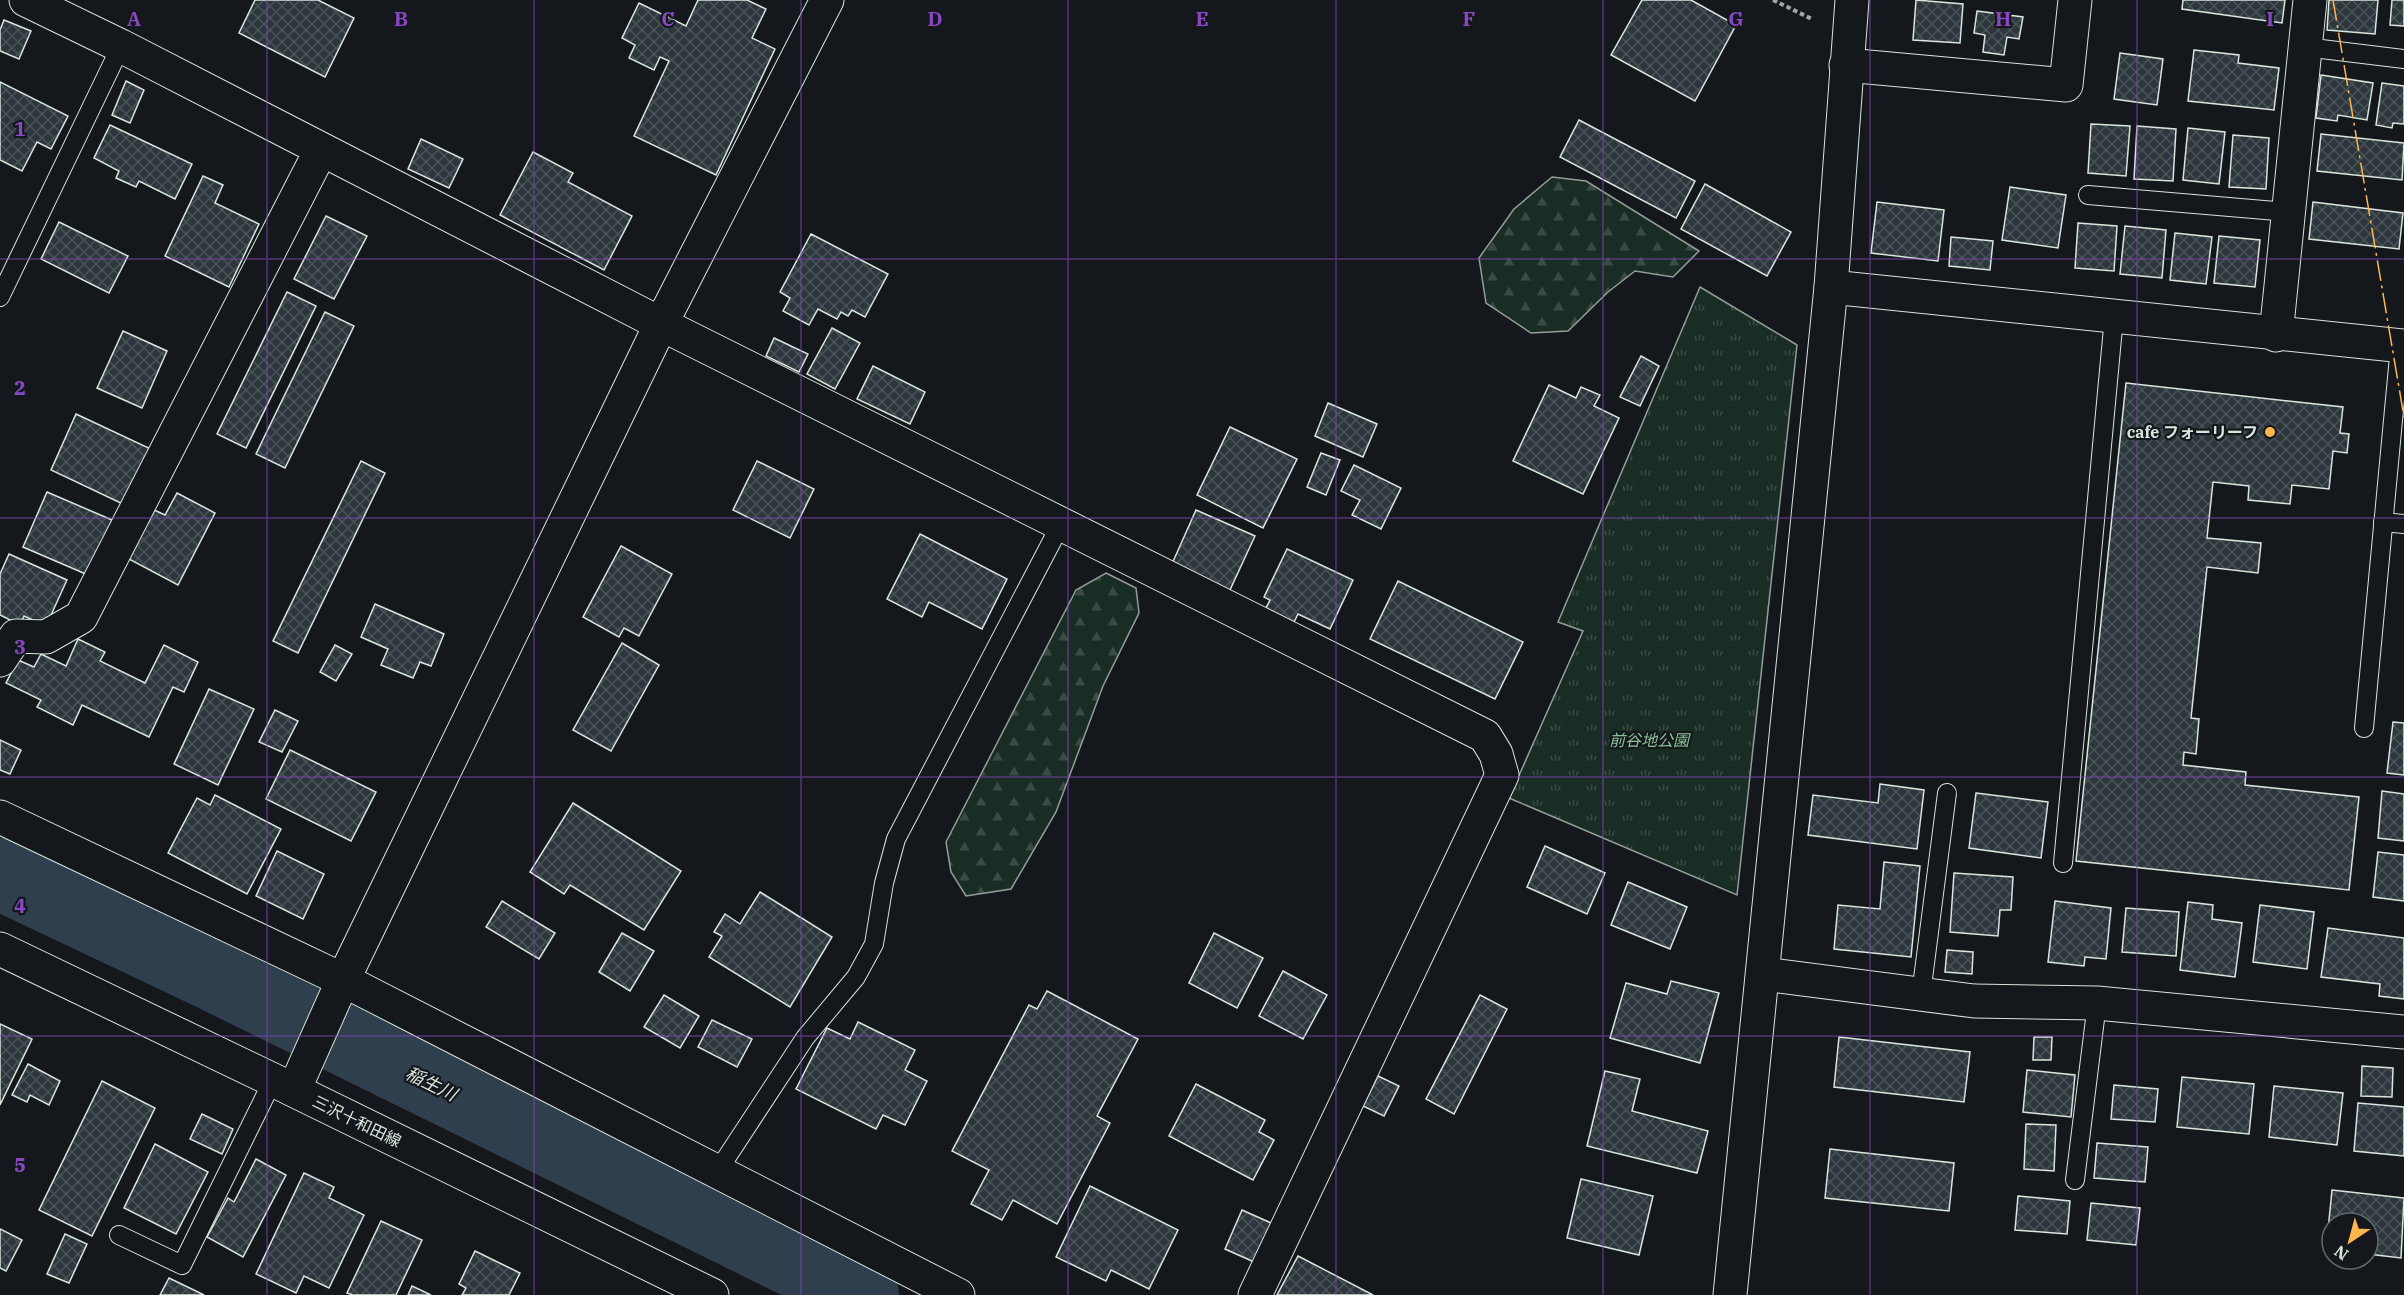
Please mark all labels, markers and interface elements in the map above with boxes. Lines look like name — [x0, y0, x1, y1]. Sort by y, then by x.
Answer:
text: A — [127, 5, 141, 32]
text: B — [394, 5, 408, 32]
text: C — [661, 5, 675, 32]
text: D — [927, 5, 943, 32]
text: E — [1195, 5, 1209, 32]
text: F — [1463, 5, 1475, 32]
text: G — [1728, 5, 1744, 32]
text: H — [1995, 5, 2011, 32]
text: I — [2266, 5, 2274, 32]
text: 1 — [14, 115, 26, 142]
text: 2 — [14, 374, 26, 401]
place label: cafe フォーリーフ — [2127, 422, 2258, 442]
marker: cafe フォーリーフ — [2263, 425, 2277, 439]
text: 3 — [14, 633, 26, 660]
park label: 前谷地公園 — [1609, 730, 1691, 750]
text: 4 — [14, 892, 26, 919]
water label: 稲生川 — [402, 1061, 462, 1107]
street label: 三沢十和田線 — [309, 1091, 405, 1151]
text: 5 — [14, 1151, 26, 1178]
north arrow — [2320, 1211, 2380, 1271]
text: N — [2330, 1241, 2352, 1265]

